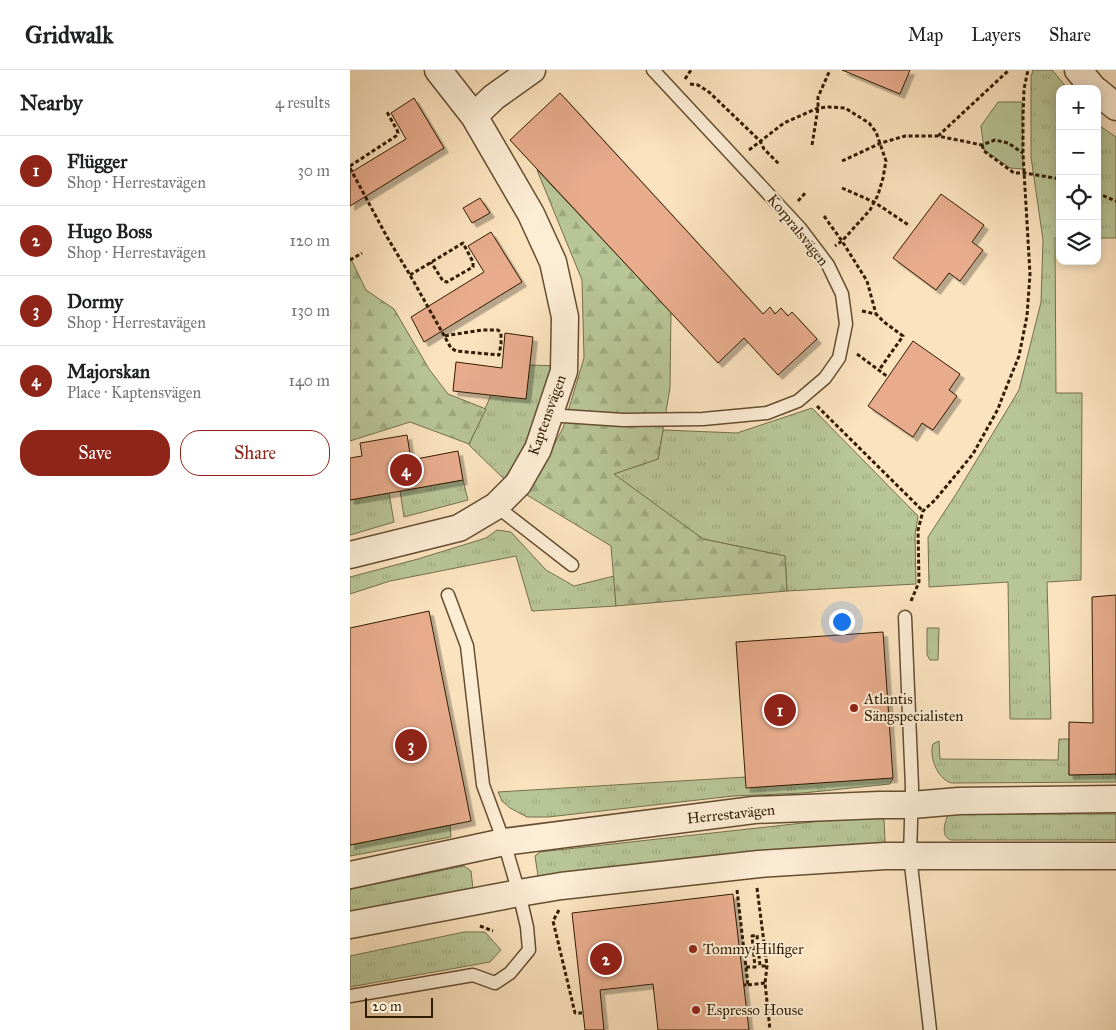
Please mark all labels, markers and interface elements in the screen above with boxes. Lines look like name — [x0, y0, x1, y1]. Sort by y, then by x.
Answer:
text: Gridwalk — [25, 20, 113, 50]
text: Map — [908, 24, 943, 46]
text: Layers — [971, 24, 1021, 46]
text: Share — [1049, 24, 1091, 46]
map controls — [1056, 85, 1101, 265]
button: + — [1056, 85, 1101, 130]
text: Nearby — [20, 90, 83, 116]
text: 4 results — [275, 93, 330, 112]
button: − — [1056, 130, 1101, 175]
text: Flügger — [67, 150, 127, 173]
text: 1 — [33, 161, 39, 180]
text: 30 m — [297, 161, 330, 180]
text: Shop · Herrestavägen — [67, 173, 206, 192]
button: locate — [1056, 175, 1101, 220]
street label: Korpralsvägen — [763, 190, 833, 270]
text: Hugo Boss — [67, 220, 152, 243]
button: layers — [1056, 220, 1101, 265]
text: 2 — [32, 231, 40, 250]
text: 120 m — [290, 231, 330, 250]
text: Shop · Herrestavägen — [67, 243, 206, 262]
text: Dormy — [67, 290, 123, 313]
text: 3 — [33, 301, 39, 320]
text: 130 m — [291, 301, 330, 320]
text: Shop · Herrestavägen — [67, 313, 206, 332]
text: Majorskan — [67, 360, 150, 383]
text: 4 — [32, 371, 40, 390]
text: 140 m — [289, 371, 330, 390]
street label: Kaptensvägen — [524, 372, 570, 458]
text: Place · Kaptensvägen — [67, 383, 201, 402]
button: Save — [20, 430, 170, 476]
button: Share — [180, 430, 330, 476]
pin: 4 — [390, 451, 422, 489]
your location — [829, 609, 855, 635]
place label: Atlantis Sängspecialisten — [863, 690, 963, 725]
pin: 1 — [764, 691, 796, 729]
marker: Atlantis Sängspecialisten — [848, 702, 860, 714]
pin: 3 — [395, 726, 427, 764]
street label: Herrestavägen — [686, 800, 776, 828]
pin: 2 — [590, 940, 622, 978]
place label: Tommy Hilfiger — [703, 940, 804, 958]
marker: Tommy Hilfiger — [687, 943, 699, 955]
scale bar — [365, 995, 432, 1018]
text: 20 m — [372, 998, 402, 1015]
place label: Espresso House — [706, 1001, 803, 1019]
marker: Espresso House — [690, 1004, 702, 1016]

